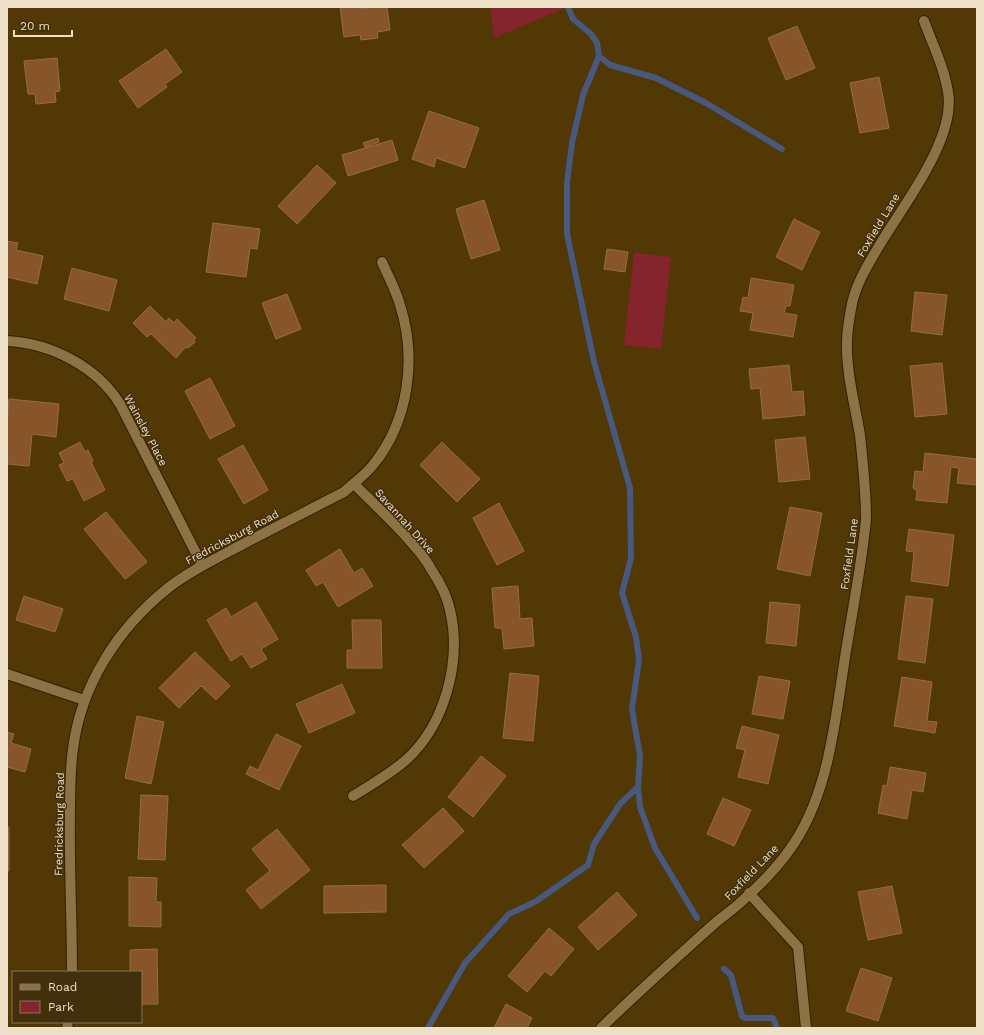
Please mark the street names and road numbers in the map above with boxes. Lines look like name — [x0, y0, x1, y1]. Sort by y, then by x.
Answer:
street label: Foxfield Lane — [854, 191, 903, 259]
street label: Wainsley Place — [121, 392, 170, 468]
street label: Savannah Drive — [372, 486, 437, 556]
street label: Fredricksburg Road — [183, 507, 281, 568]
street label: Foxfield Lane — [838, 518, 861, 591]
street label: Fredricksburg Road — [52, 772, 67, 876]
street label: Foxfield Lane — [722, 842, 781, 903]

